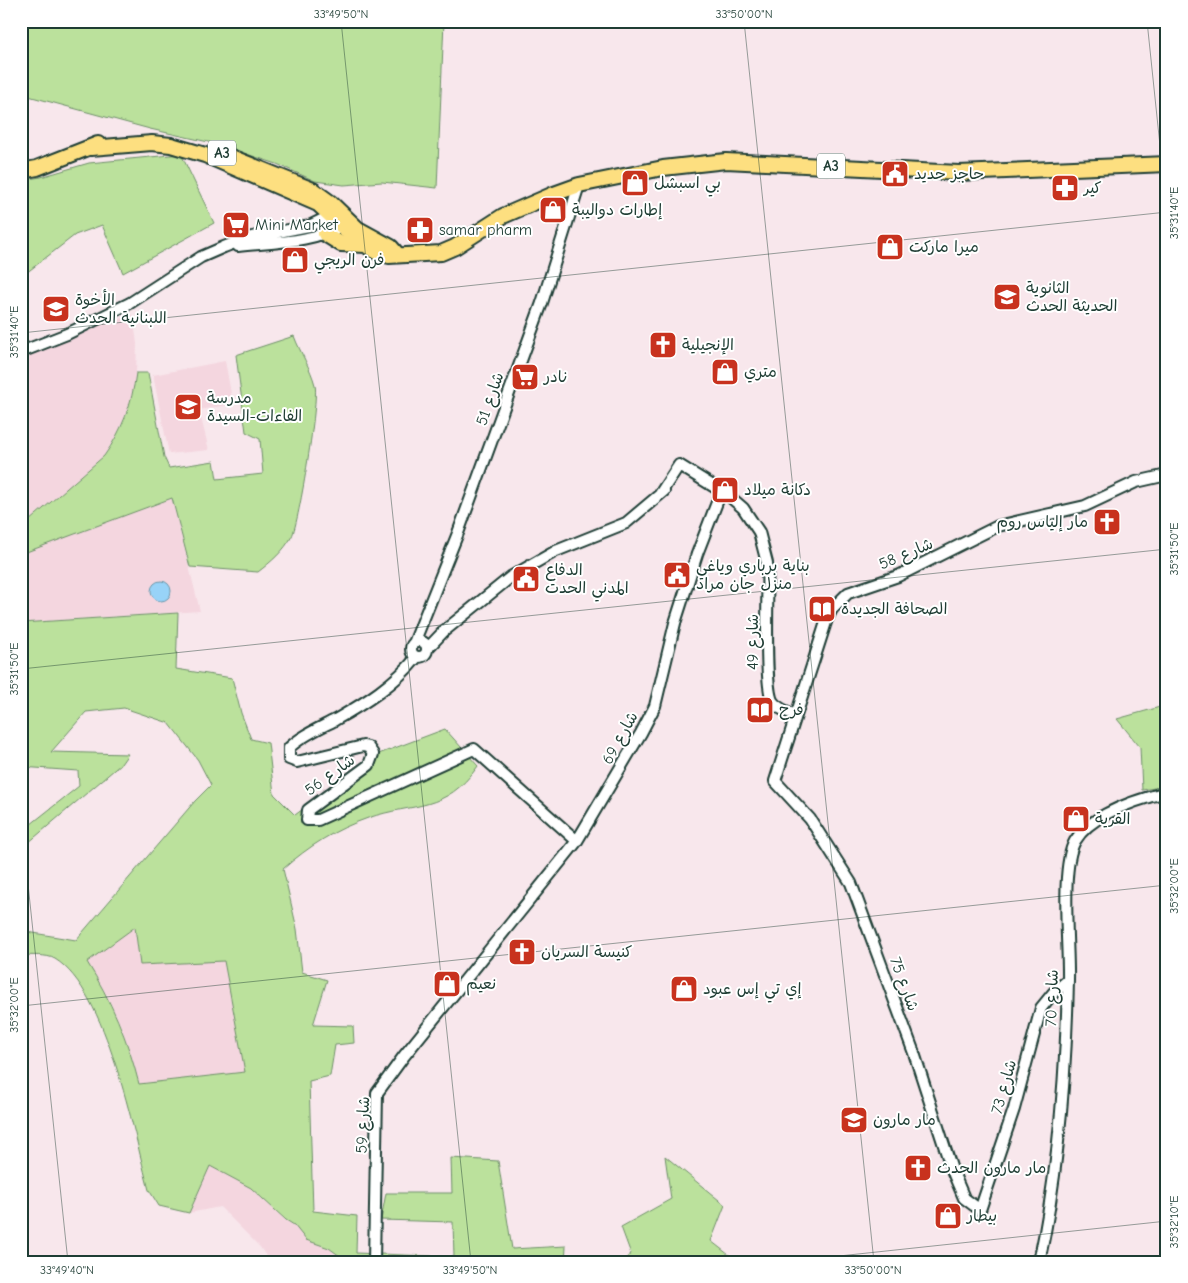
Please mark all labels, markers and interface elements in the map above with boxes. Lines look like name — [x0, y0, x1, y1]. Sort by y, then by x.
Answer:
text: 33°49'50"N — [314, 7, 368, 21]
text: 33°50'00"N — [715, 7, 773, 21]
road number: A3 — [208, 140, 236, 166]
road number: A3 — [817, 154, 845, 178]
public building icon: حاجز حديد — [880, 159, 910, 189]
place label: حاجز حديد — [914, 165, 984, 183]
shop icon: بي اسبشل — [620, 168, 650, 198]
pharmacy icon: كير — [1050, 173, 1080, 203]
place label: بي اسبشل — [654, 174, 721, 197]
place label: كير — [1082, 179, 1102, 197]
text: 35°31'40"E — [1167, 187, 1181, 239]
shop icon: إطارات دواليبة — [538, 195, 568, 225]
place label: إطارات دواليبة — [572, 201, 662, 220]
supermarket icon: Mini Market — [221, 210, 251, 240]
pharmacy icon: samar pharm — [405, 215, 435, 245]
place label: Mini Market — [255, 216, 338, 234]
place label: samar pharm — [439, 221, 532, 239]
shop icon: ميرا ماركت — [875, 232, 905, 262]
place label: ميرا ماركت — [909, 238, 979, 256]
shop icon: فرن الريجي — [280, 245, 310, 275]
place label: فرن الريجي — [314, 251, 384, 274]
place label: الثانوية الحديثة الحدث — [1026, 279, 1117, 315]
school or university icon: الثانوية الحديثة الحدث — [992, 282, 1022, 312]
place label: الأخوة اللبنانية الحدث — [75, 289, 167, 327]
school or university icon: الأخوة اللبنانية الحدث — [41, 294, 71, 324]
text: 35°31'40"E — [7, 306, 21, 358]
church icon: الإنجيلية — [648, 330, 678, 360]
place label: الإنجيلية — [682, 336, 734, 355]
shop icon: متري — [710, 357, 740, 387]
supermarket icon: نادر — [510, 362, 540, 392]
place label: متري — [744, 363, 777, 383]
place label: نادر — [542, 368, 568, 386]
street label: شارع 51 — [473, 370, 509, 429]
place label: مدرسة الفاءات-السيدة — [207, 389, 302, 425]
school or university icon: مدرسة الفاءات-السيدة — [173, 392, 203, 422]
shop icon: دكانة ميلاد — [710, 475, 740, 505]
place label: دكانة ميلاد — [744, 481, 811, 499]
church icon: مار إلياس روم — [1092, 507, 1122, 537]
place label: مار إلياس روم — [997, 513, 1088, 534]
text: 35°31'50"E — [1167, 522, 1181, 576]
street label: شارع 58 — [876, 535, 936, 575]
place label: بناية برباري وياغي منزل جان مراد — [696, 557, 810, 593]
public building icon: بناية برباري وياغي منزل جان مراد — [662, 560, 692, 590]
place label: الدفاع المدني الحدت — [545, 561, 629, 602]
public building icon: الدفاع المدني الحدت — [511, 564, 541, 594]
library icon: الصحافة الجديدة — [807, 594, 837, 624]
place label: الصحافة الجديدة — [841, 600, 947, 618]
street label: شارع 49 — [744, 614, 764, 670]
text: 35°31'50"E — [7, 642, 21, 696]
library icon: فرح — [745, 695, 775, 725]
place label: فرح — [779, 701, 804, 720]
street label: شارع 69 — [598, 709, 643, 768]
street label: شارع 56 — [302, 751, 360, 801]
shop icon: القرية — [1061, 804, 1091, 834]
place label: القرية — [1095, 810, 1130, 828]
text: 35°32'00"E — [1167, 858, 1181, 914]
church icon: كنيسة السريان — [507, 937, 537, 967]
place label: كنيسة السريان — [541, 943, 633, 961]
street label: شارع 75 — [884, 955, 922, 1014]
shop icon: نعيم — [432, 969, 462, 999]
street label: شارع 70 — [1042, 969, 1064, 1027]
shop icon: إي تي إس عبود — [669, 974, 699, 1004]
place label: نعيم — [466, 975, 496, 996]
text: 35°32'00"E — [7, 977, 21, 1033]
place label: إي تي إس عبود — [703, 980, 801, 1003]
street label: شارع 73 — [988, 1058, 1022, 1117]
street label: شارع 59 — [353, 1096, 375, 1154]
school or university icon: مار مارون — [839, 1105, 869, 1135]
place label: مار مارون — [873, 1111, 936, 1129]
church icon: مار مارون الحدث — [903, 1153, 933, 1183]
place label: مار مارون الحدث — [937, 1159, 1046, 1177]
text: 35°32'10"E — [1167, 1196, 1181, 1248]
shop icon: بيطار — [933, 1201, 963, 1231]
place label: بيطار — [965, 1207, 997, 1225]
text: 33°49'40"N — [40, 1263, 94, 1277]
text: 33°49'50"N — [443, 1263, 497, 1277]
text: 33°50'00"N — [844, 1263, 902, 1277]

